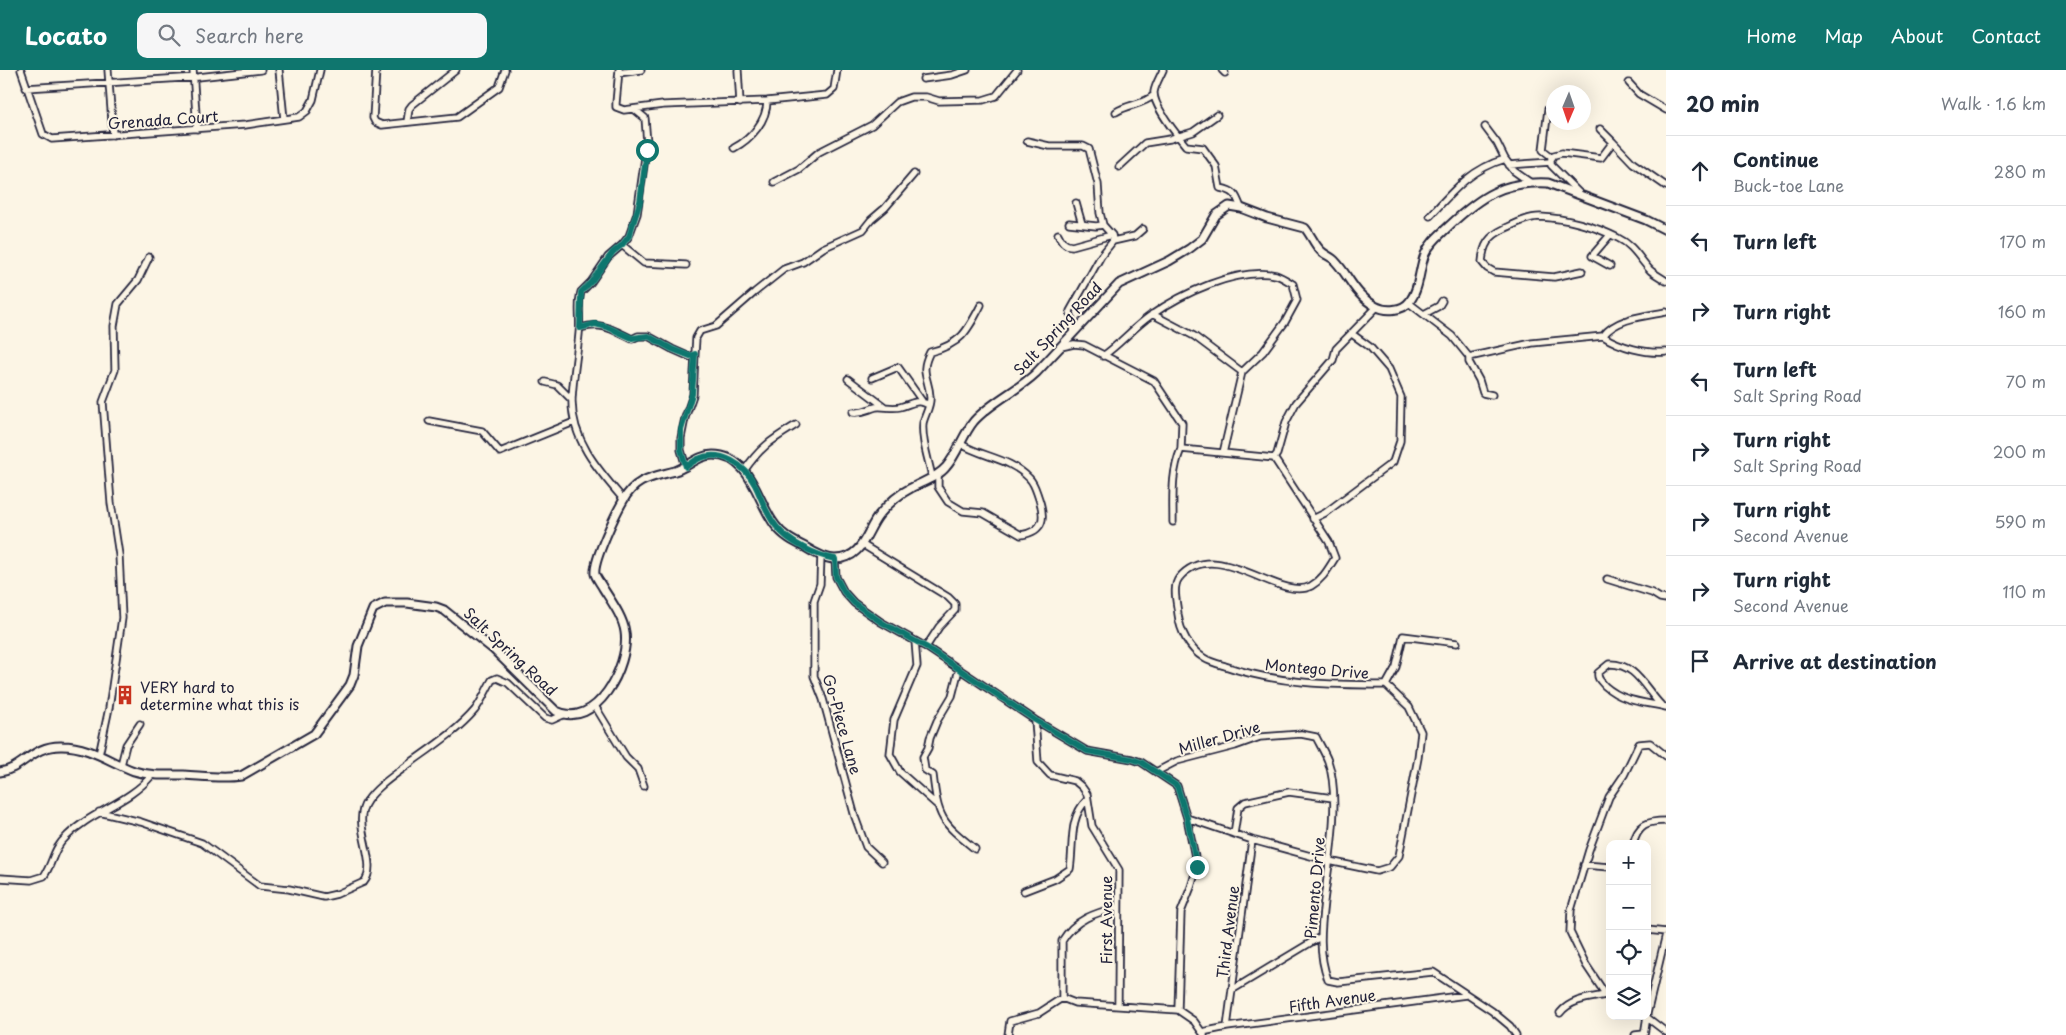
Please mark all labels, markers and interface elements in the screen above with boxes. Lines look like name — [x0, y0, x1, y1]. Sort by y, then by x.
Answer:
search box — [137, 13, 487, 58]
text: Locato — [25, 17, 107, 53]
icon: search — [155, 21, 183, 49]
text: Search here — [195, 21, 304, 49]
text: Home — [1746, 22, 1796, 49]
text: Map — [1824, 22, 1863, 49]
text: About — [1891, 22, 1943, 49]
text: Contact — [1971, 22, 2041, 49]
north arrow — [1546, 85, 1591, 130]
text: 20 min — [1686, 87, 1760, 119]
text: Walk · 1.6 km — [1941, 91, 2046, 115]
street label: Grenada Court — [107, 104, 219, 134]
route start — [636, 139, 659, 162]
text: Continue — [1733, 145, 1819, 173]
icon: ahead — [1686, 157, 1714, 185]
text: 280 m — [1994, 159, 2046, 183]
text: Buck-toe Lane — [1733, 173, 1844, 197]
icon: left — [1686, 227, 1714, 255]
text: Turn left — [1733, 227, 1817, 255]
text: 170 m — [2000, 229, 2046, 253]
street label: Salt Spring Road — [1007, 276, 1107, 380]
icon: right — [1686, 297, 1714, 325]
text: Turn right — [1733, 297, 1831, 325]
text: 160 m — [1998, 299, 2046, 323]
text: Turn left — [1733, 355, 1817, 383]
icon: left — [1686, 367, 1714, 395]
text: 70 m — [2006, 369, 2046, 393]
text: Salt Spring Road — [1733, 383, 1862, 407]
text: Turn right — [1733, 425, 1831, 453]
icon: right — [1686, 437, 1714, 465]
text: 200 m — [1993, 439, 2046, 463]
text: Salt Spring Road — [1733, 453, 1862, 477]
text: Turn right — [1733, 495, 1831, 523]
icon: right — [1686, 507, 1714, 535]
text: 590 m — [1994, 509, 2046, 533]
text: Second Avenue — [1733, 523, 1849, 547]
text: Turn right — [1733, 565, 1831, 593]
icon: right — [1686, 577, 1714, 605]
text: 110 m — [2003, 579, 2046, 603]
text: Second Avenue — [1733, 593, 1849, 617]
street label: Salt Spring Road — [459, 601, 563, 701]
icon: arrive — [1686, 647, 1714, 675]
text: Arrive at destination — [1733, 647, 1937, 675]
street label: Montego Drive — [1264, 652, 1370, 684]
street label: Go-Piece Lane — [818, 671, 868, 777]
place label: VERY hard to determine what this is — [140, 675, 300, 715]
building icon: VERY hard to determine what this is — [114, 684, 136, 706]
street label: Miller Drive — [1175, 714, 1263, 760]
street label: Pimento Drive — [1298, 836, 1330, 940]
map controls — [1606, 840, 1651, 1020]
button: + — [1606, 840, 1651, 885]
route end — [1186, 856, 1209, 879]
street label: First Avenue — [1094, 876, 1117, 964]
street label: Third Avenue — [1210, 884, 1244, 980]
button: − — [1606, 885, 1651, 930]
button: locate — [1606, 930, 1651, 975]
button: layers — [1606, 975, 1651, 1020]
street label: Fifth Avenue — [1287, 982, 1377, 1018]

